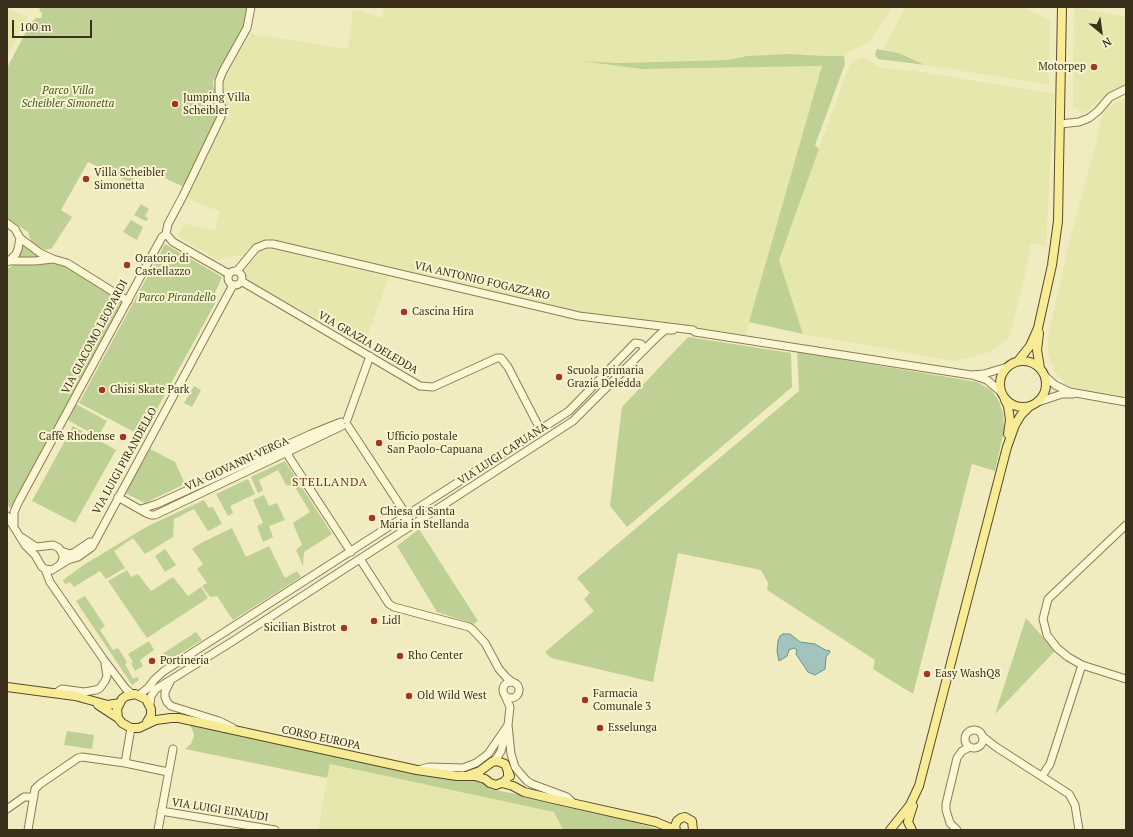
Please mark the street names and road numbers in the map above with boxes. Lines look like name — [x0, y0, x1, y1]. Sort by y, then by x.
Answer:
street label: VIA ANTONIO FOGAZZARO — [413, 259, 551, 303]
street label: VIA GIACOMO LEOPARDI — [59, 277, 131, 397]
street label: VIA GRAZIA DELEDDA — [316, 309, 420, 377]
street label: VIA LUIGI PIRANDELLO — [90, 405, 160, 517]
street label: VIA LUIGI CAPUANA — [456, 420, 550, 488]
street label: VIA GIOVANNI VERGA — [183, 434, 291, 494]
street label: CORSO EUROPA — [280, 723, 362, 753]
street label: VIA LUIGI EINAUDI — [171, 796, 269, 824]

